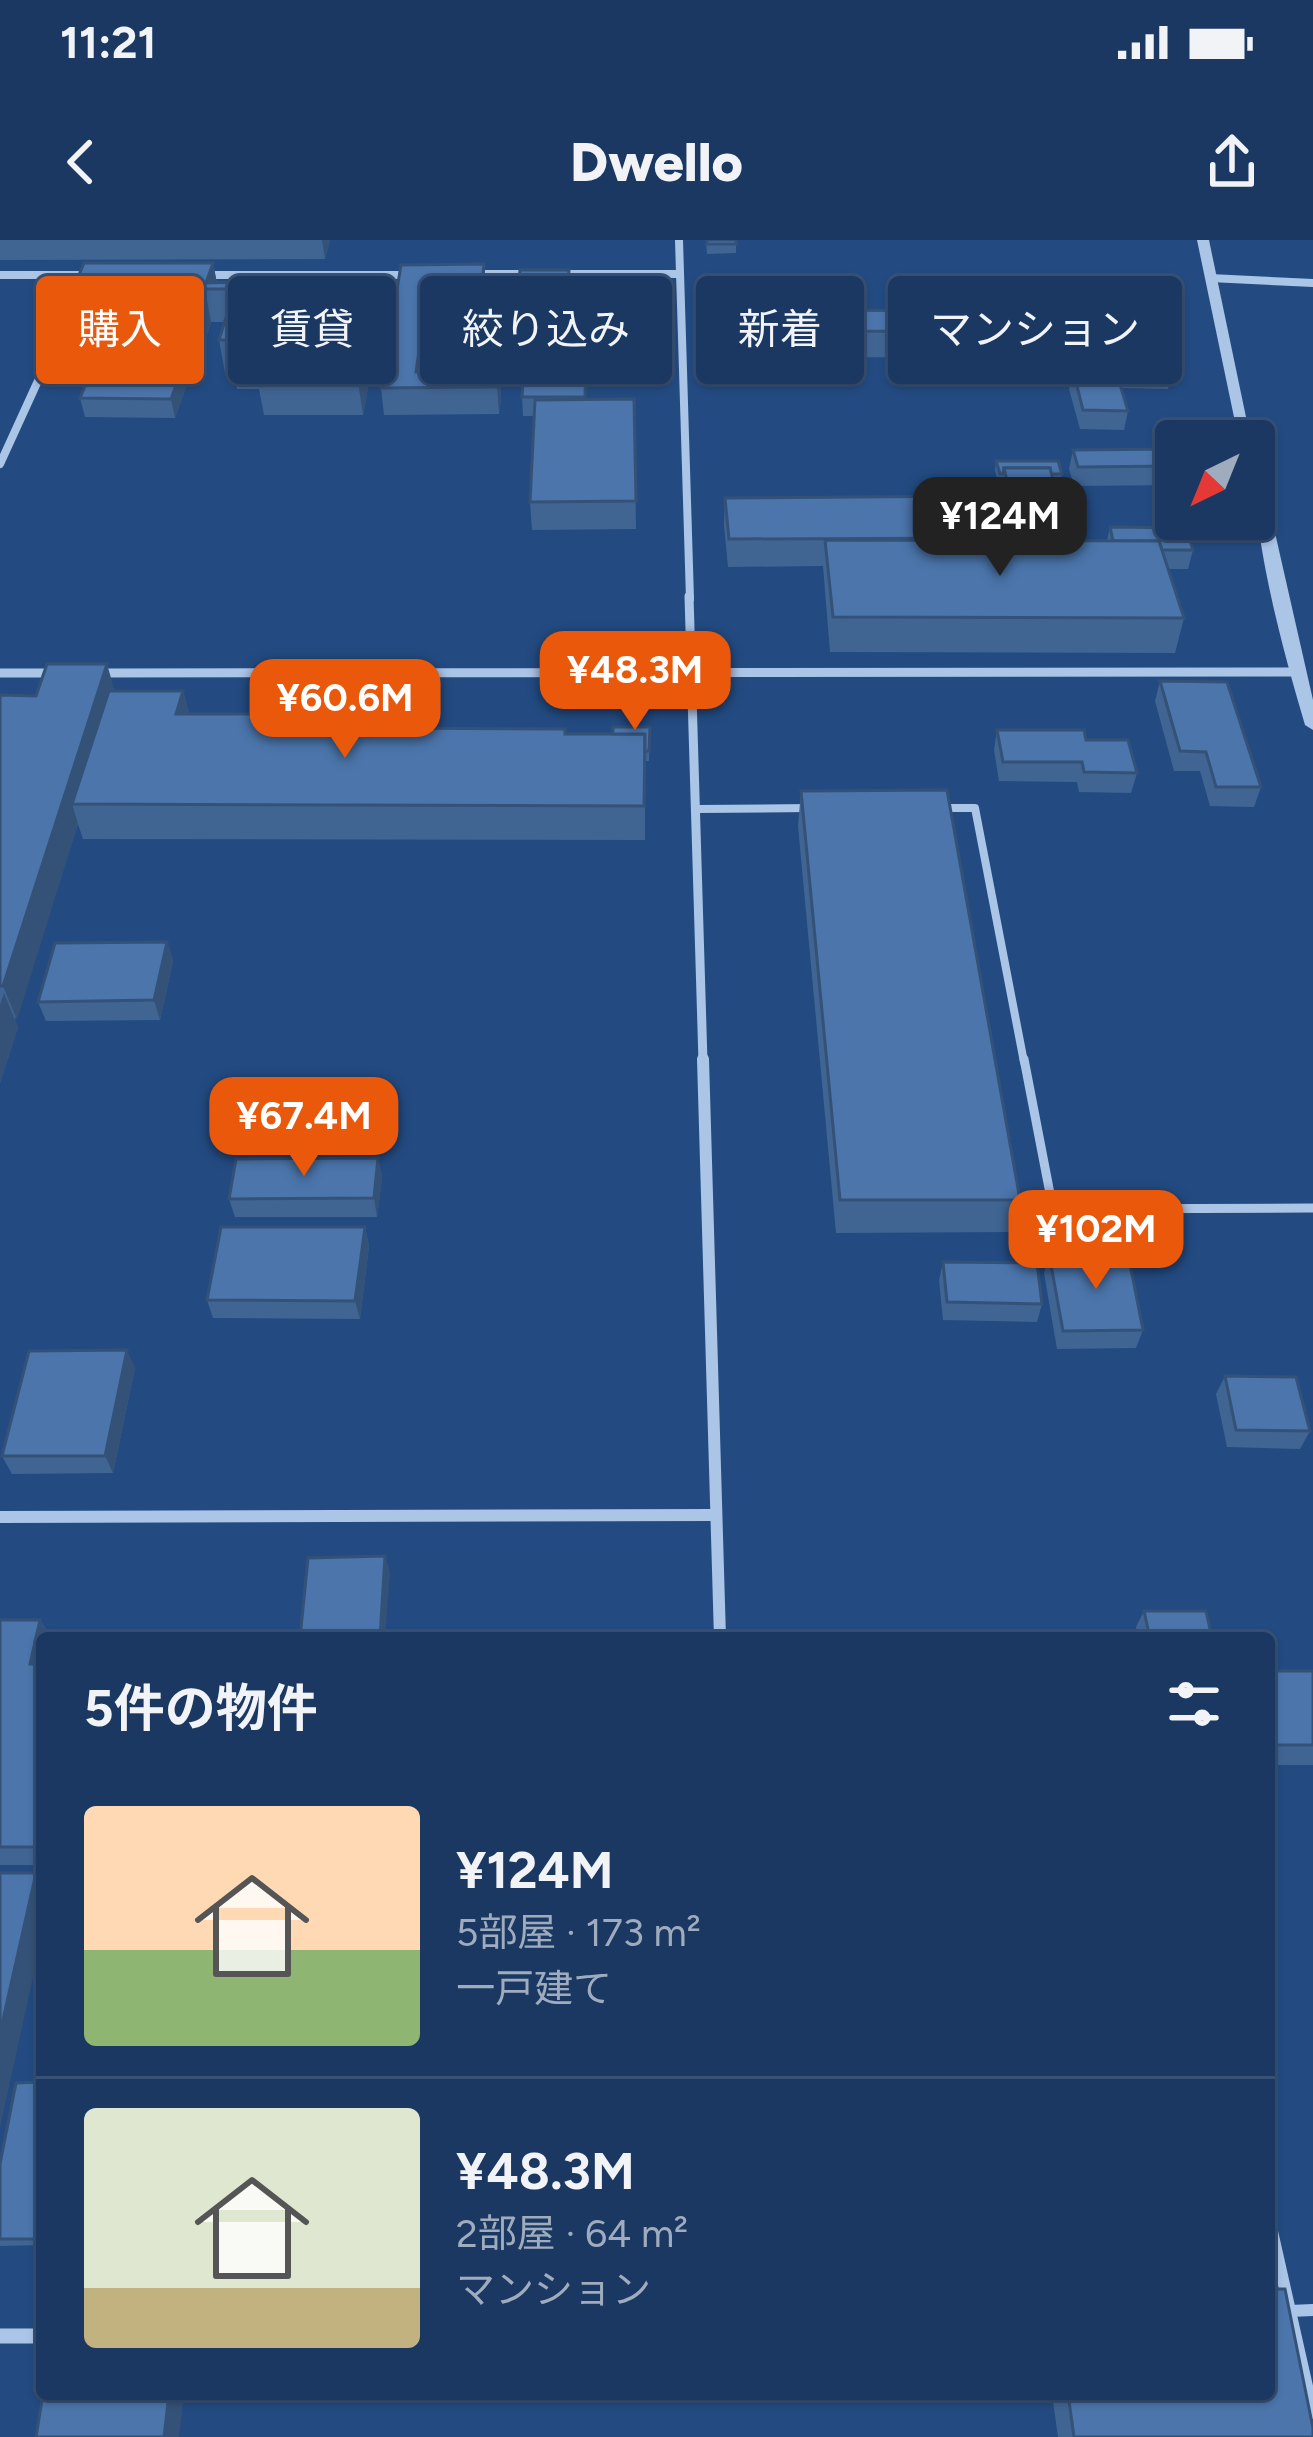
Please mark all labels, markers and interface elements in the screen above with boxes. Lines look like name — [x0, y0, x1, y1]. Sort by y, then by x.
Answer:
text: 11:21 — [60, 15, 157, 69]
icon: back — [48, 129, 114, 195]
icon: share — [1199, 129, 1265, 195]
text: Dwello — [570, 130, 743, 195]
chip: 購入 — [36, 276, 204, 384]
chip: 賃貸 — [228, 276, 396, 384]
chip: 絞り込み — [420, 276, 672, 384]
chip: 新着 — [696, 276, 864, 384]
chip: マンション — [888, 276, 1182, 384]
north arrow — [1155, 420, 1275, 540]
map controls — [1155, 420, 1275, 540]
pin: ¥124M — [916, 477, 1084, 579]
text: ¥124M — [940, 492, 1060, 539]
pin: ¥48.3M — [537, 631, 733, 733]
text: ¥48.3M — [567, 646, 703, 693]
pin: ¥60.6M — [247, 659, 443, 761]
text: ¥60.6M — [277, 674, 413, 721]
pin: ¥67.4M — [206, 1077, 402, 1179]
text: ¥67.4M — [236, 1092, 372, 1139]
pin: ¥102M — [1012, 1190, 1180, 1292]
text: ¥102M — [1036, 1205, 1156, 1252]
icon: filters — [1161, 1671, 1227, 1737]
text: 5件の物件 — [84, 1678, 318, 1739]
text: ¥124M — [456, 1840, 613, 1901]
icon: home — [180, 1854, 324, 1998]
text: 5部屋 · 173 m² — [456, 1909, 701, 1956]
text: 一戸建て — [456, 1965, 612, 2012]
text: ¥48.3M — [456, 2141, 635, 2202]
icon: home — [180, 2156, 324, 2300]
text: 2部屋 · 64 m² — [456, 2210, 688, 2257]
text: マンション — [456, 2266, 651, 2313]

